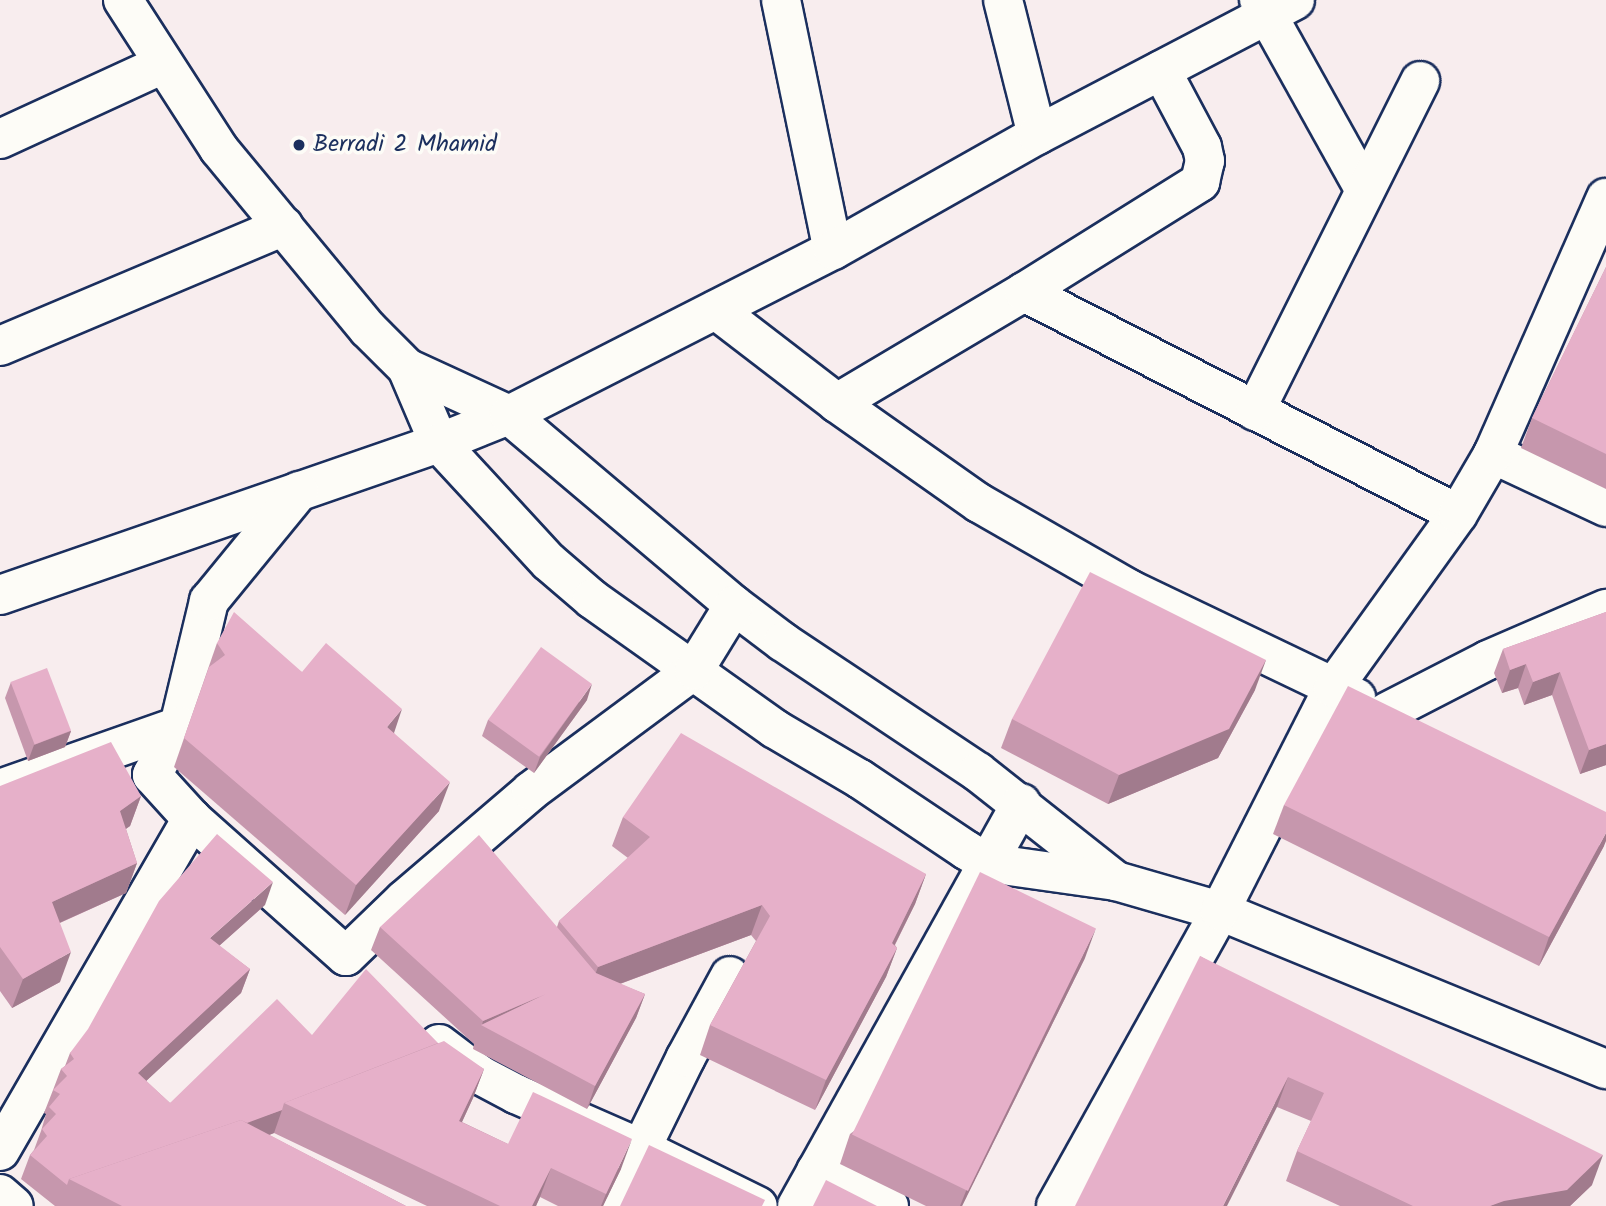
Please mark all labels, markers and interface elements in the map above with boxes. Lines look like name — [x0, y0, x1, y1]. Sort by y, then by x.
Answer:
place label: Berradi 2 Mhamid — [313, 131, 497, 159]
marker: Berradi 2 Mhamid — [291, 137, 307, 153]

